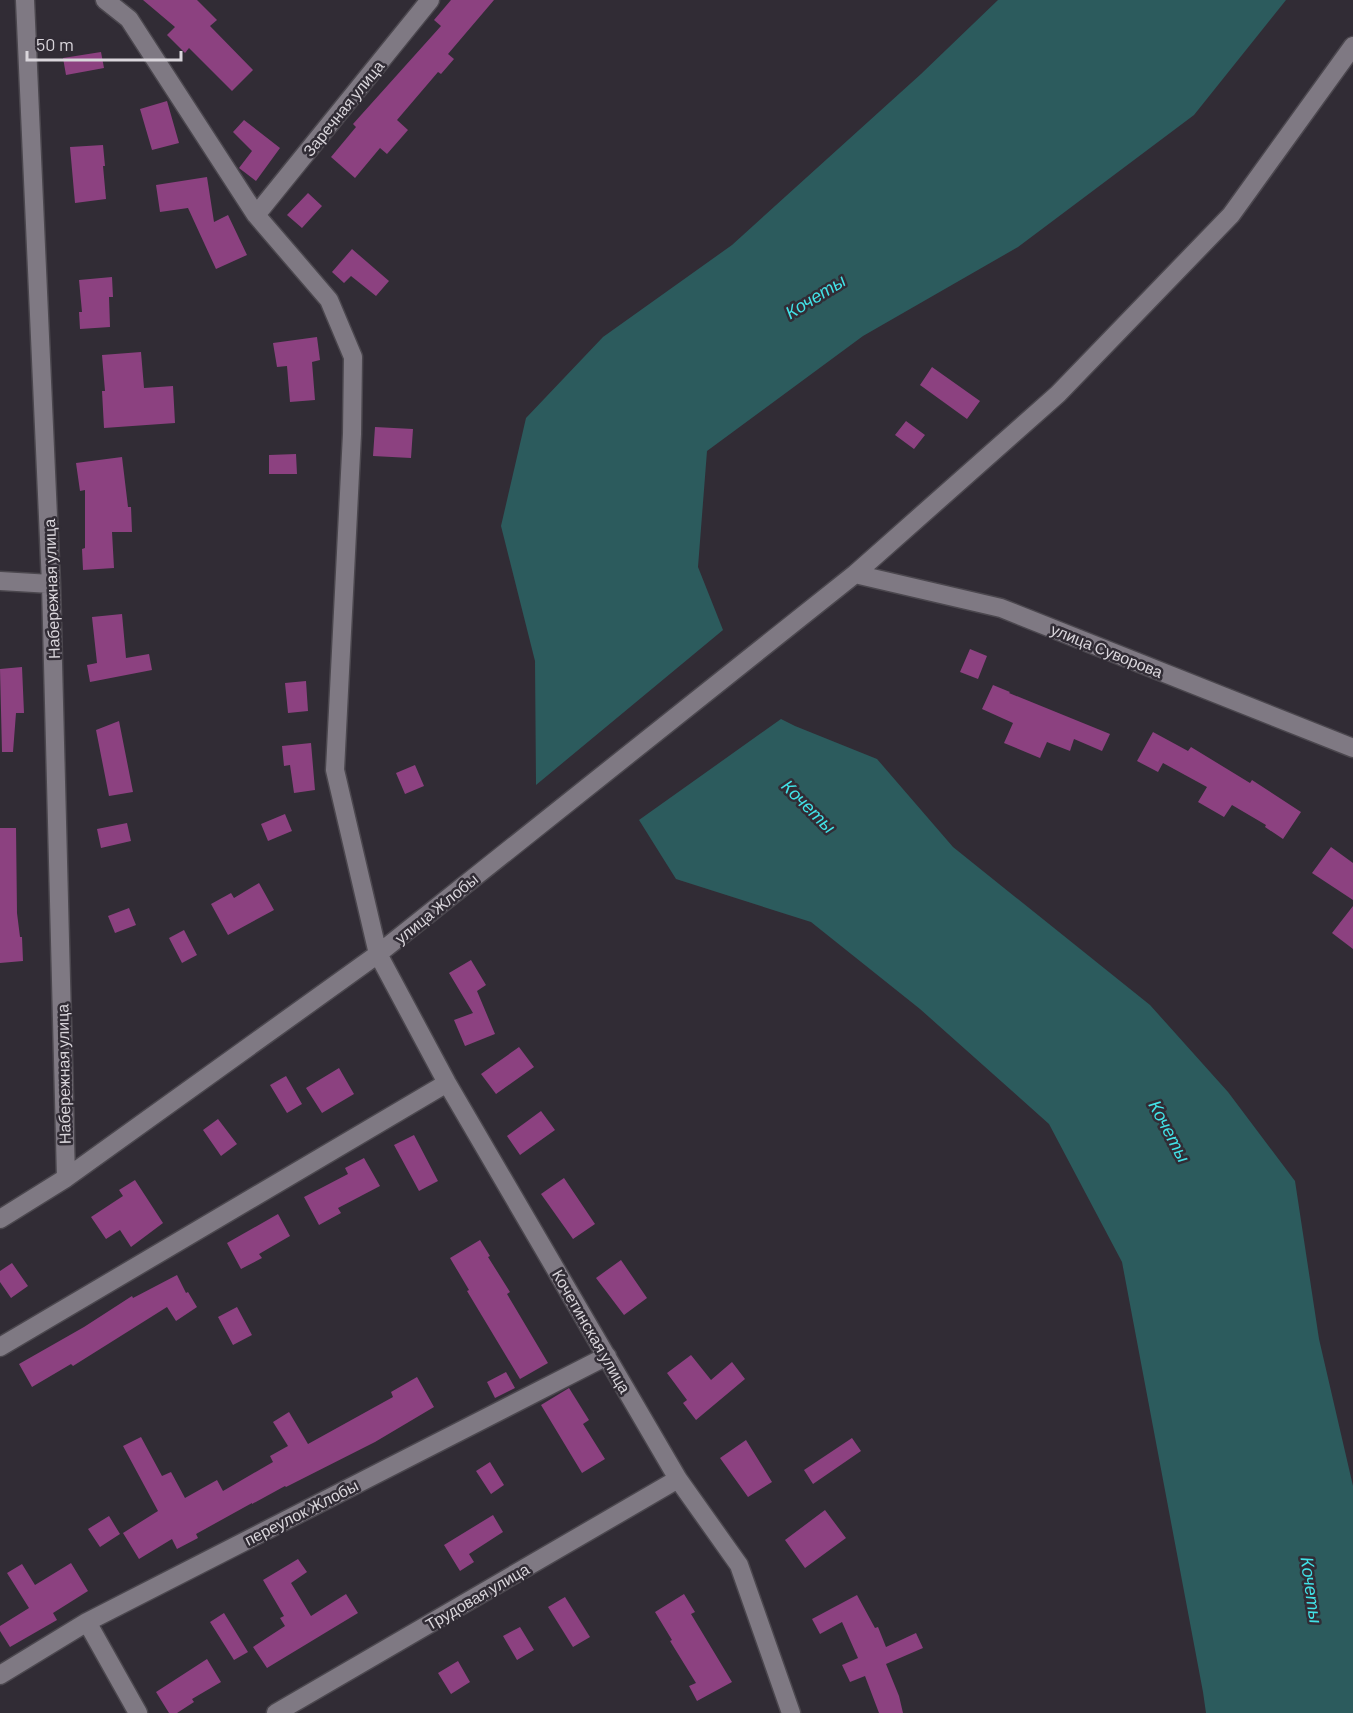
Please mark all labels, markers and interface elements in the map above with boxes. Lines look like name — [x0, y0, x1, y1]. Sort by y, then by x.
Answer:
scale bar — [27, 24, 182, 62]
text: 50 m — [36, 33, 74, 55]
street label: Заречная улица — [299, 56, 387, 160]
water label: Кочеты — [781, 269, 849, 323]
street label: Набережная улица — [39, 518, 63, 659]
street label: улица Суворова — [1048, 619, 1166, 681]
water label: Кочеты — [777, 774, 841, 838]
street label: улица Жлобы — [391, 869, 481, 947]
street label: Набережная улица — [52, 1004, 74, 1144]
water label: Кочеты — [1145, 1096, 1195, 1166]
street label: Кочетинская улица — [549, 1266, 635, 1396]
street label: переулок Жлобы — [241, 1475, 361, 1549]
water label: Кочеты — [1296, 1555, 1328, 1625]
street label: Трудовая улица — [422, 1559, 532, 1633]

